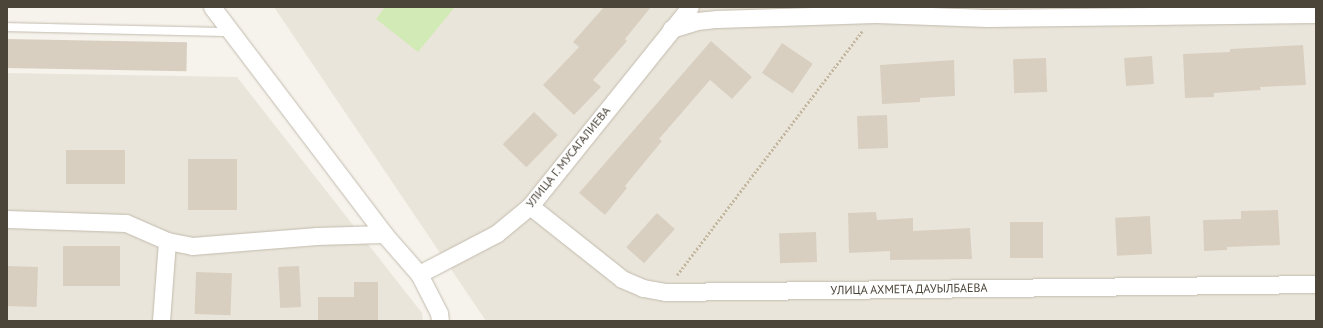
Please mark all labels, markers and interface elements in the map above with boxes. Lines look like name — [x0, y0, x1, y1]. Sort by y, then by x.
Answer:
street label: УЛИЦА Г. МУСАГАЛИЕВА — [522, 103, 614, 211]
street label: УЛИЦА АХМЕТА ДАУЫЛБАЕВА — [830, 280, 988, 298]

